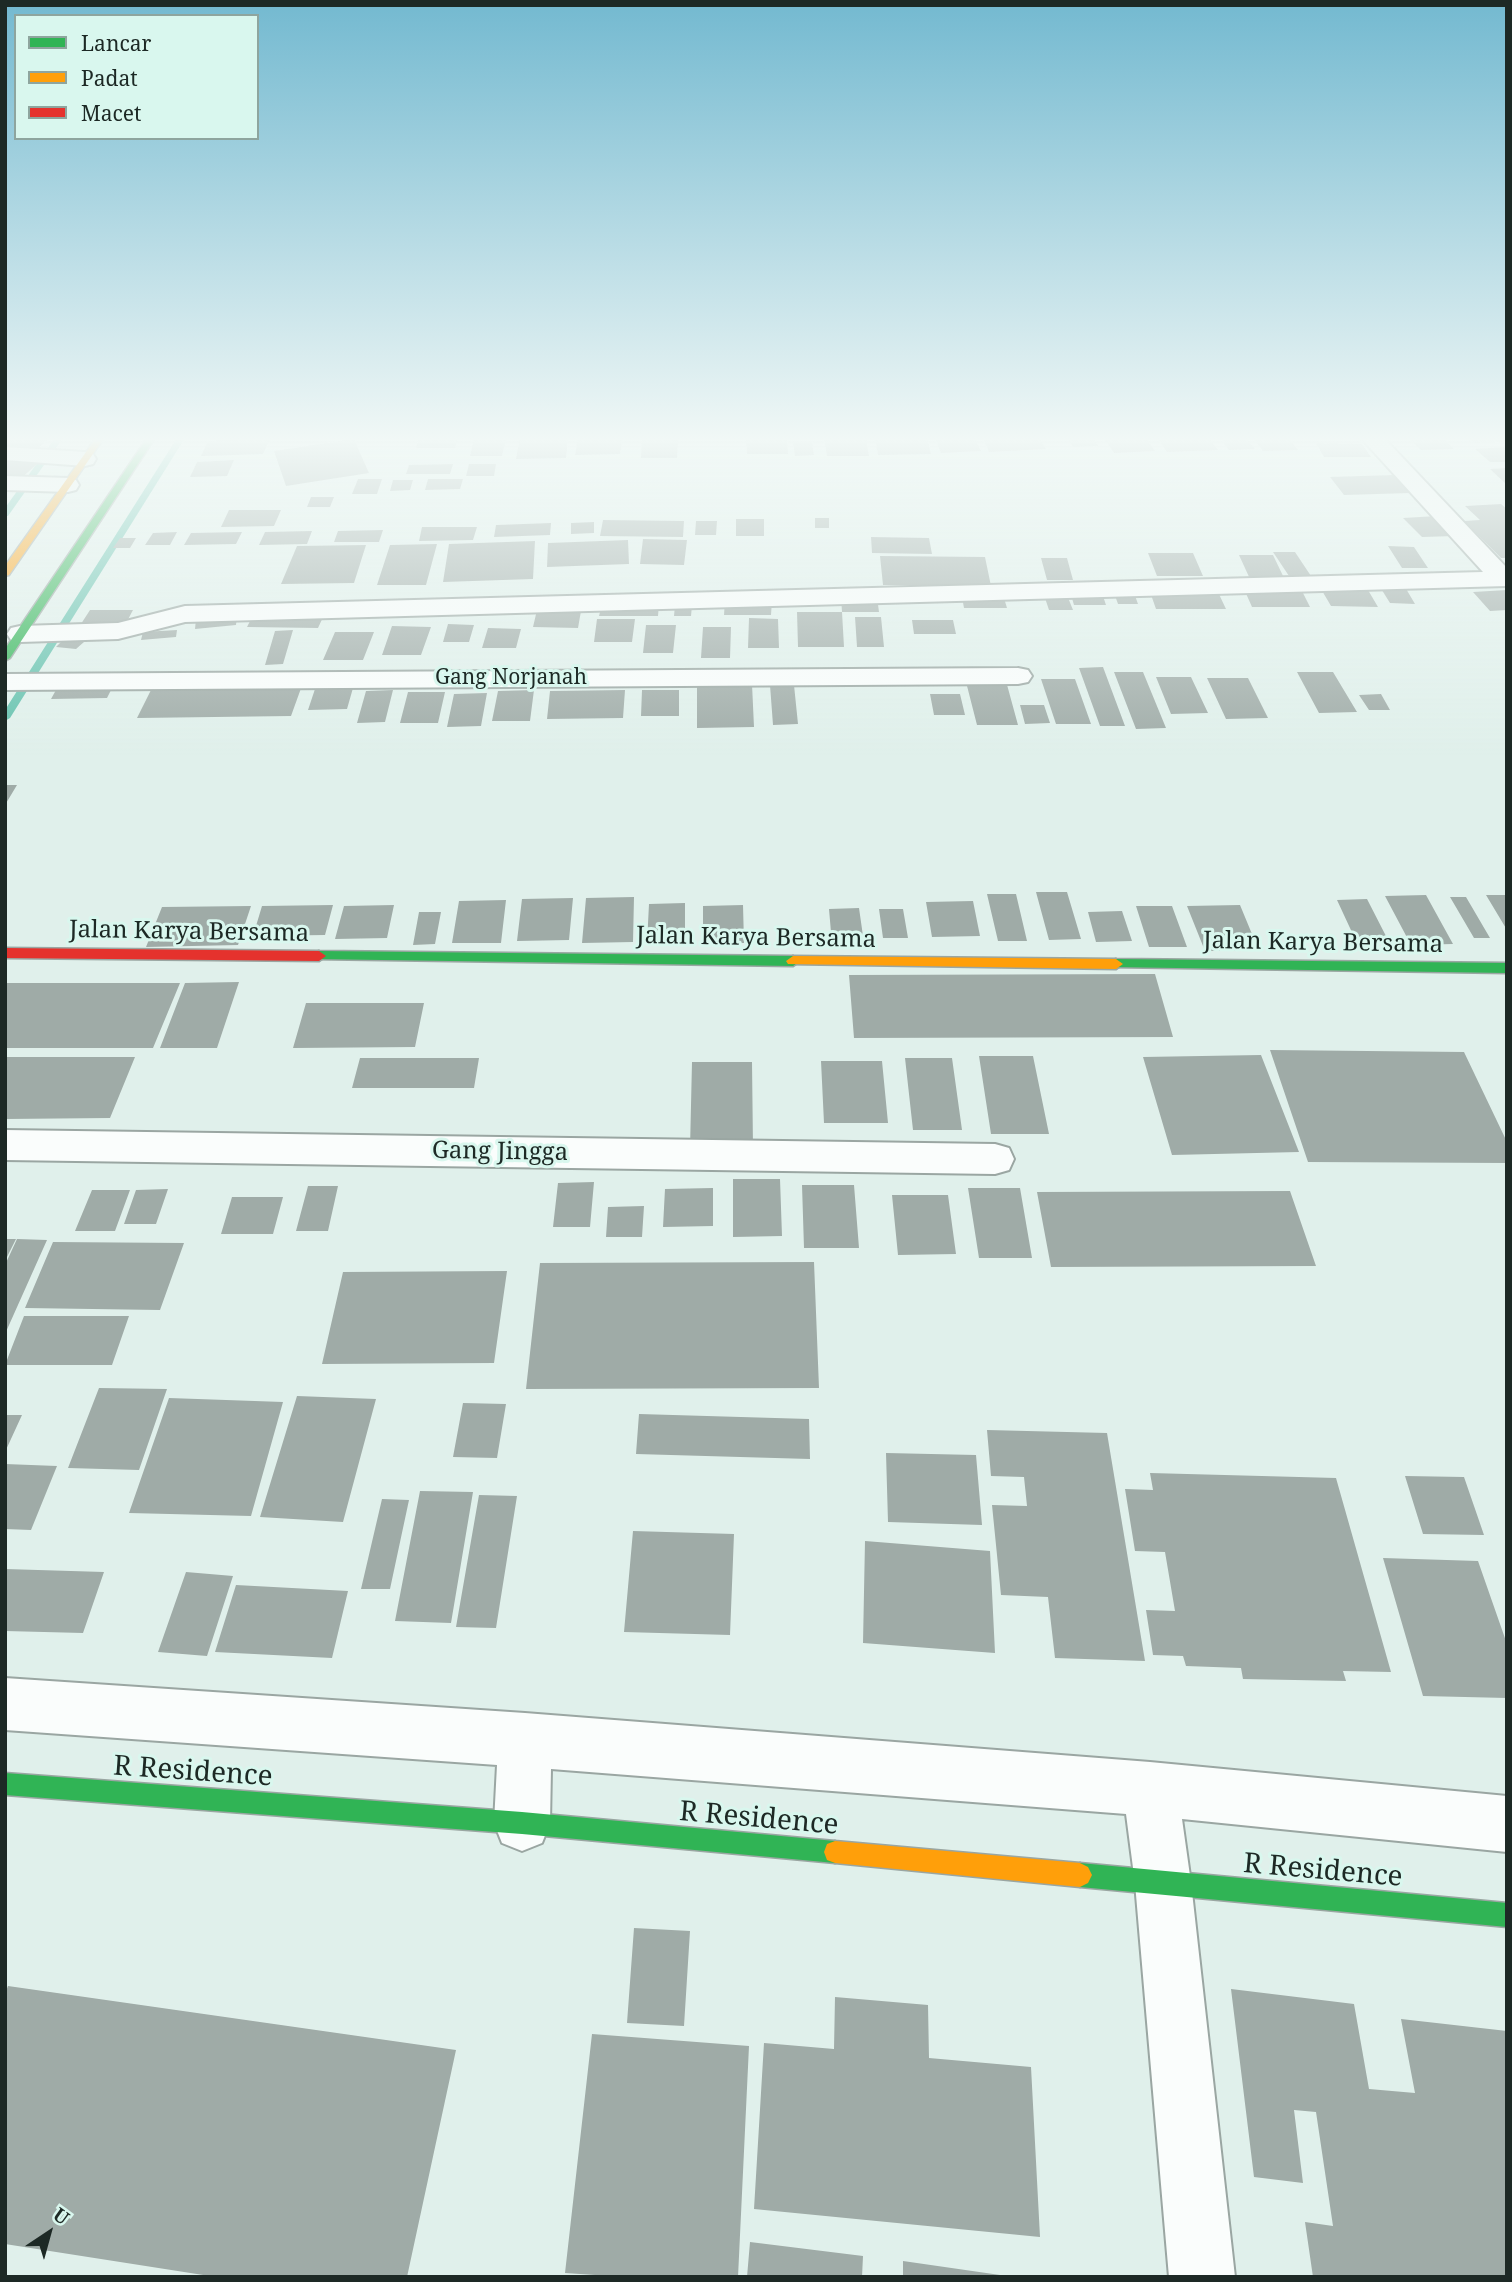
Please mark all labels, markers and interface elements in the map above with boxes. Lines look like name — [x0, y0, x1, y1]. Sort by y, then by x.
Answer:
legend — [14, 14, 259, 140]
text: Lancar — [81, 29, 152, 57]
text: Padat — [81, 64, 138, 92]
text: Macet — [81, 99, 141, 127]
street label: Gang Norjanah — [435, 665, 587, 691]
street label: Jalan Karya Bersama — [69, 916, 309, 948]
street label: Jalan Karya Bersama — [636, 922, 876, 954]
street label: Jalan Karya Bersama — [1203, 927, 1443, 959]
street label: Gang Jingga — [432, 1136, 568, 1168]
street label: R Residence — [112, 1750, 274, 1794]
street label: R Residence — [678, 1795, 840, 1843]
street label: R Residence — [1242, 1847, 1404, 1895]
north arrow — [14, 2198, 84, 2268]
text: U — [48, 2201, 75, 2231]

